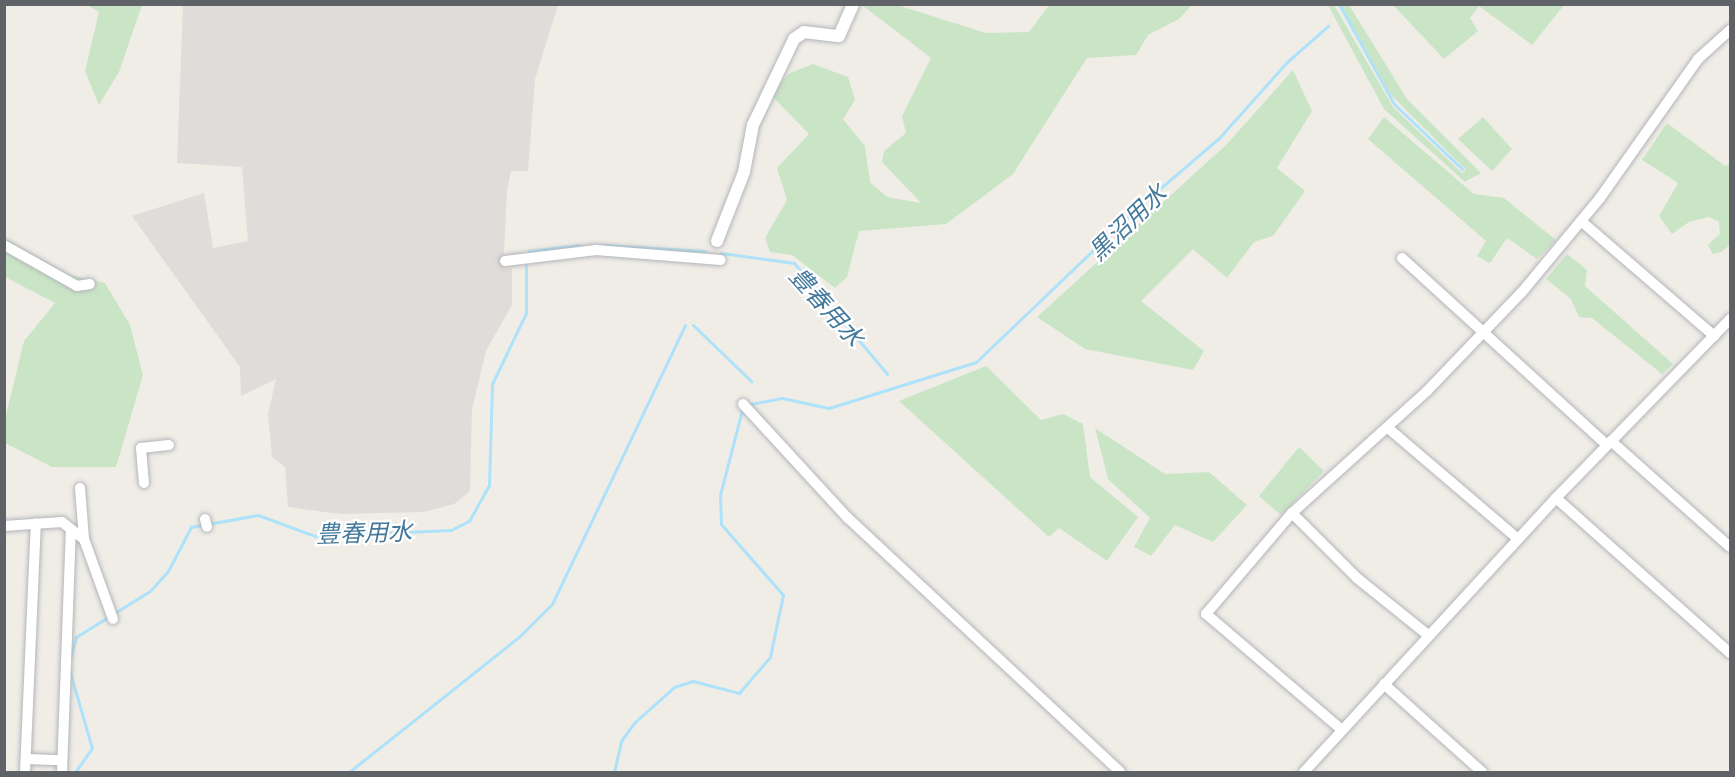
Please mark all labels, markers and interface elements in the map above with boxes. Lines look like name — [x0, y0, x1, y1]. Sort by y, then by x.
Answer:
water label: 黒沼用水 — [1082, 178, 1172, 266]
water label: 豊春用水 — [784, 261, 870, 351]
water label: 豊春用水 — [316, 516, 412, 548]

